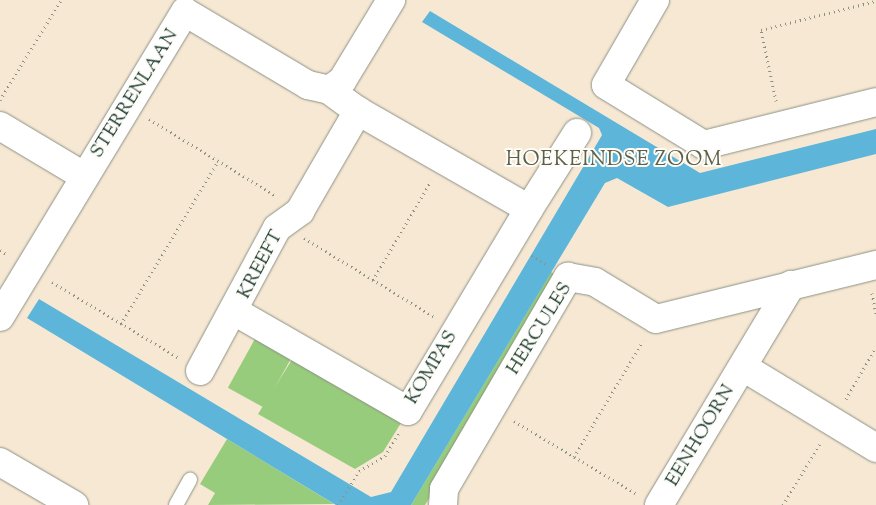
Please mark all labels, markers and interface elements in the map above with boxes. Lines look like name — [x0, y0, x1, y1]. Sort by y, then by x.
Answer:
street label: STERRENLAAN — [86, 25, 184, 163]
district label: HOEKEINDSE ZOOM — [504, 148, 724, 172]
street label: KREEFT — [234, 227, 288, 303]
street label: HERCULES — [503, 279, 577, 379]
street label: KOMPAS — [401, 327, 463, 409]
street label: EENHOORN — [662, 381, 740, 491]

